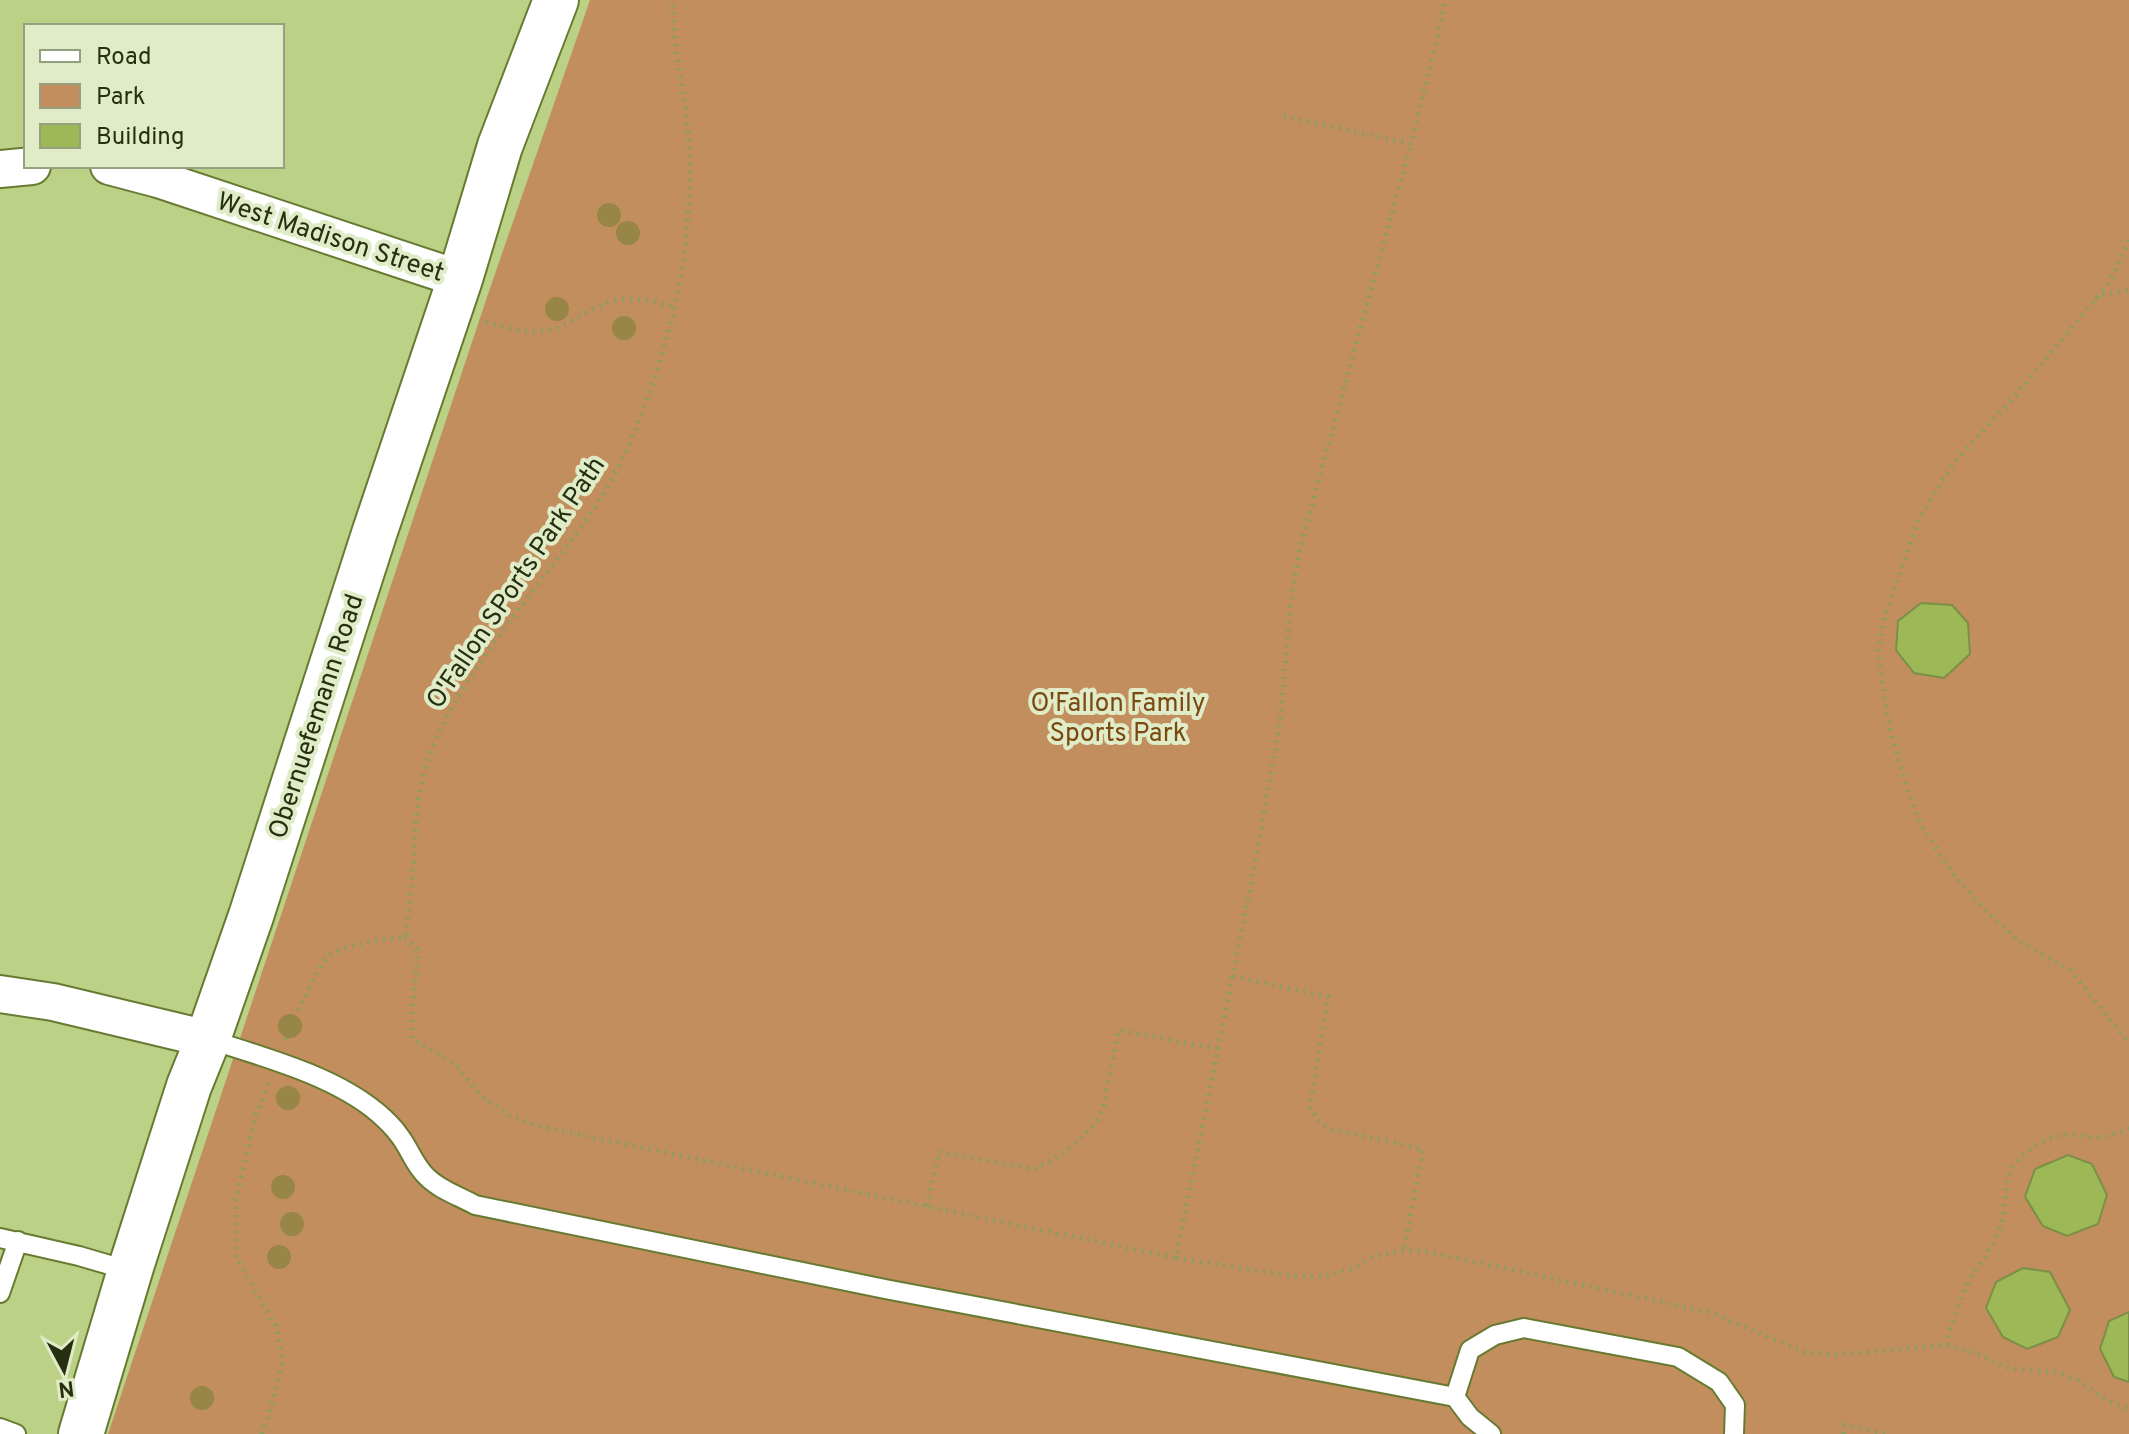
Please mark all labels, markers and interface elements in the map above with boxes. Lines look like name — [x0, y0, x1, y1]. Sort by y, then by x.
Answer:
legend — [24, 24, 284, 168]
text: Road — [96, 43, 152, 73]
text: Park — [96, 83, 146, 113]
text: Building — [96, 123, 185, 153]
street label: West Madison Street — [212, 186, 448, 291]
street label: O'Fallon SPorts Park Path — [420, 451, 614, 716]
street label: Obernuefemann Road — [262, 590, 373, 843]
park label: O'Fallon Family Sports Park — [1030, 688, 1206, 751]
north arrow — [24, 1330, 104, 1410]
text: N — [57, 1373, 76, 1402]

